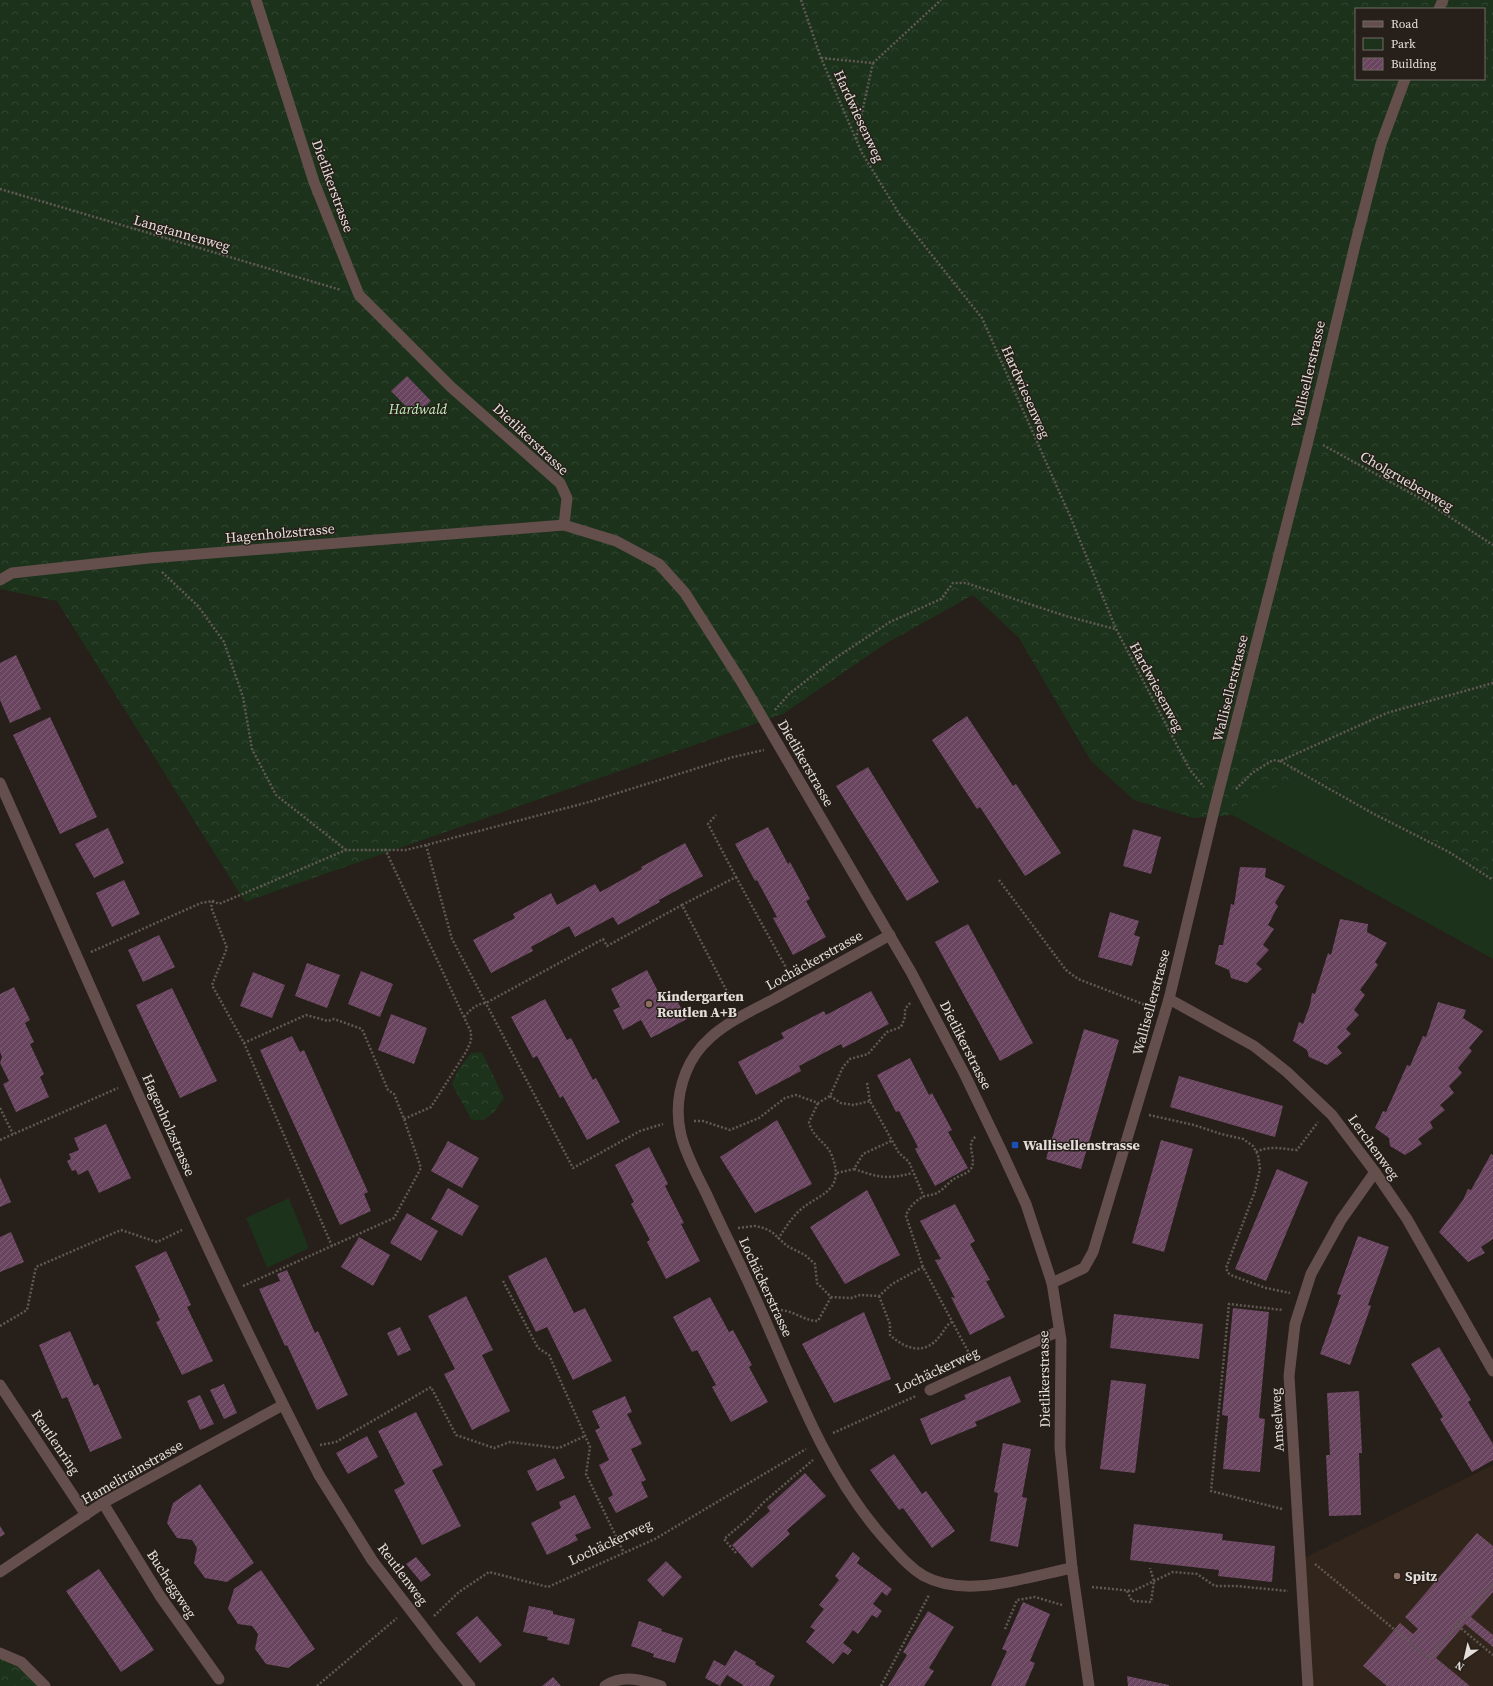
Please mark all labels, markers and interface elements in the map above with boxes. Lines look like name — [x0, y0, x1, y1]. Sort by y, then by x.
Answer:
legend — [1355, 8, 1485, 80]
text: Road — [1391, 16, 1418, 32]
text: Park — [1391, 36, 1416, 52]
text: Building — [1391, 56, 1436, 72]
street label: Hardwiesenweg — [829, 67, 889, 165]
street label: Dietlikerstrasse — [307, 137, 359, 235]
street label: Langtannenweg — [131, 210, 233, 256]
street label: Wallisellerstrasse — [1286, 319, 1330, 429]
street label: Hardwiesenweg — [997, 342, 1055, 442]
park label: Hardwald — [388, 399, 448, 419]
street label: Dietlikerstrasse — [489, 399, 573, 479]
street label: Cholgruebenweg — [1356, 446, 1458, 516]
street label: Hagenholzstrasse — [224, 518, 336, 548]
street label: Wallisellerstrasse — [1207, 633, 1253, 743]
street label: Hardwiesenweg — [1125, 638, 1189, 736]
street label: Dietlikerstrasse — [773, 716, 839, 810]
street label: Lochäckerstrasse — [762, 925, 866, 995]
street label: Wallisellerstrasse — [1127, 947, 1175, 1057]
place label: Kindergarten Reutlen A+B — [657, 986, 744, 1022]
street label: Dietlikerstrasse — [935, 997, 997, 1093]
marker: Kindergarten Reutlen A+B — [644, 999, 654, 1009]
street label: Hagenholzstrasse — [138, 1071, 200, 1179]
street label: Lerchenweg — [1343, 1110, 1405, 1184]
place label: Wallisellenstrasse — [1023, 1135, 1140, 1155]
marker: Wallisellenstrasse — [1010, 1140, 1020, 1150]
street label: Lochäckerstrasse — [734, 1234, 798, 1340]
street label: Dietlikerstrasse — [1033, 1330, 1055, 1428]
street label: Lochäckerweg — [892, 1342, 982, 1398]
street label: Amselweg — [1265, 1388, 1289, 1452]
street label: Reutlenring — [27, 1406, 85, 1478]
street label: Hamelirainstrasse — [78, 1435, 186, 1509]
street label: Lochäckerweg — [565, 1514, 655, 1570]
street label: Reutlenweg — [373, 1539, 433, 1609]
street label: Bucheggweg — [142, 1546, 202, 1622]
place label: Spitz — [1405, 1566, 1438, 1586]
marker: Spitz — [1392, 1571, 1402, 1581]
north arrow — [1445, 1638, 1485, 1678]
text: N — [1452, 1657, 1467, 1674]

